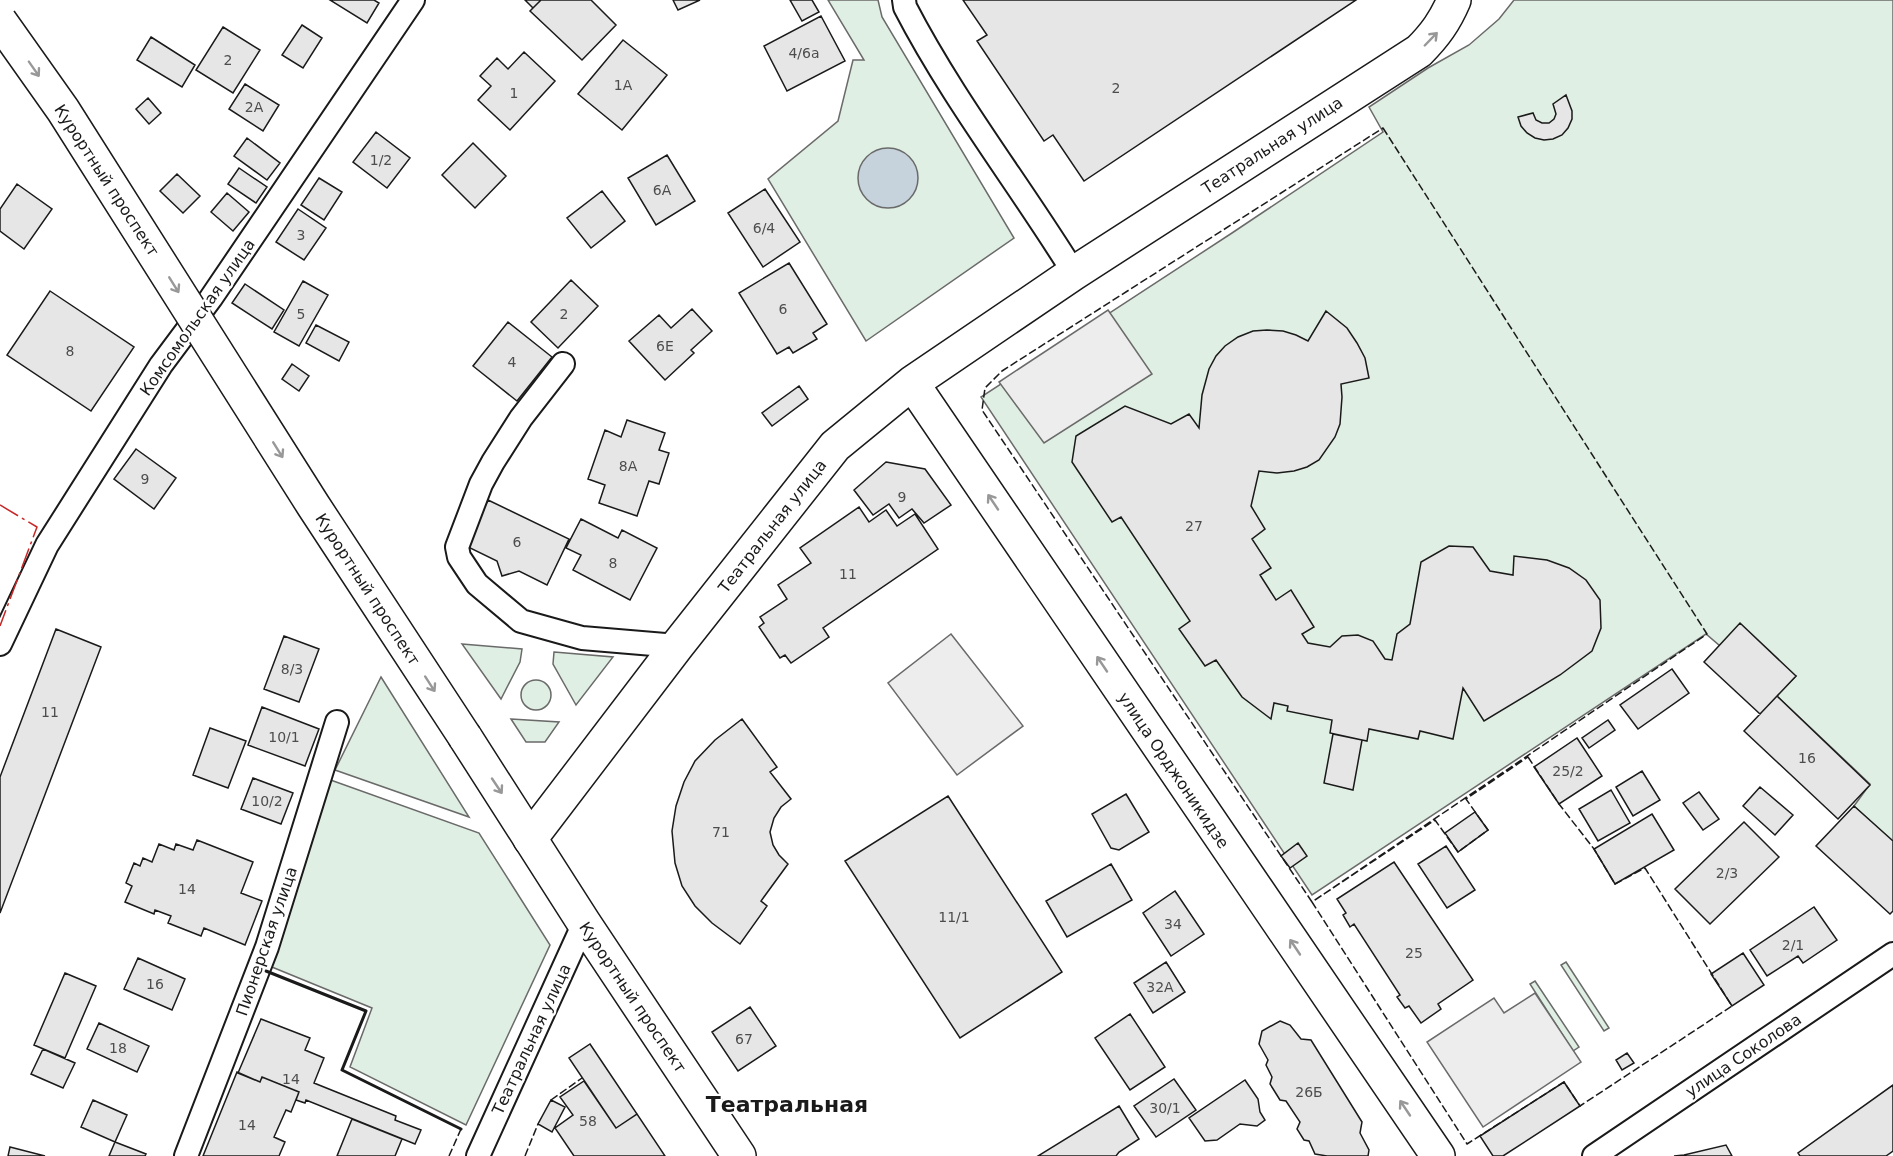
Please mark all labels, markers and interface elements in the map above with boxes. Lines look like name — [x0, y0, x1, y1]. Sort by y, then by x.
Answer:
one-way arrow — [1423, 31, 1438, 46]
house number: 4/6а — [788, 45, 820, 61]
house number: 2 — [224, 52, 232, 68]
one-way arrow — [28, 60, 40, 76]
house number: 1А — [614, 77, 633, 93]
house number: 2 — [1112, 80, 1120, 96]
house number: 1 — [510, 85, 518, 101]
street label: Театральная улица — [1197, 93, 1346, 199]
house number: 2А — [245, 99, 264, 115]
street label: Курортный проспект — [50, 101, 163, 260]
house number: 1/2 — [370, 152, 392, 168]
house number: 6А — [653, 182, 672, 198]
house number: 6/4 — [753, 220, 775, 236]
house number: 3 — [297, 227, 305, 243]
street label: Комсомольская улица — [136, 235, 259, 399]
one-way arrow — [168, 276, 180, 293]
house number: 6 — [779, 301, 788, 317]
house number: 5 — [297, 306, 305, 322]
house number: 2 — [560, 306, 568, 322]
house number: 6Е — [656, 338, 674, 354]
house number: 8 — [66, 343, 74, 359]
house number: 4 — [508, 354, 517, 370]
one-way arrow — [273, 441, 285, 458]
street label: Театральная улица — [714, 456, 830, 598]
house number: 8А — [619, 458, 638, 474]
house number: 9 — [141, 471, 149, 487]
house number: 9 — [898, 489, 906, 505]
one-way arrow — [987, 495, 999, 511]
street label: Курортный проспект — [311, 510, 424, 669]
house number: 27 — [1185, 518, 1203, 534]
house number: 6 — [513, 534, 522, 550]
house number: 8 — [609, 555, 617, 571]
house number: 11 — [839, 566, 857, 582]
one-way arrow — [1096, 655, 1109, 672]
house number: 8/3 — [281, 661, 303, 677]
one-way arrow — [424, 675, 436, 692]
street label: улица Орджоникидзе — [1114, 689, 1233, 852]
house number: 11 — [41, 704, 59, 720]
house number: 10/1 — [268, 729, 300, 745]
house number: 16 — [1798, 750, 1816, 766]
house number: 25/2 — [1552, 763, 1584, 779]
one-way arrow — [491, 777, 503, 794]
house number: 10/2 — [251, 793, 283, 809]
house number: 71 — [712, 824, 730, 840]
street label: Пионерская улица — [232, 864, 301, 1018]
house number: 2/3 — [1716, 865, 1738, 881]
house number: 14 — [178, 881, 196, 897]
house number: 11/1 — [938, 909, 970, 925]
house number: 34 — [1164, 916, 1182, 932]
street label: Курортный проспект — [575, 918, 690, 1076]
house number: 2/1 — [1782, 937, 1804, 953]
one-way arrow — [1289, 939, 1301, 955]
house number: 25 — [1405, 945, 1423, 961]
street label: Театральная улица — [488, 961, 575, 1119]
house number: 16 — [146, 976, 164, 992]
house number: 32А — [1146, 979, 1174, 995]
street label: улица Соколова — [1682, 1010, 1805, 1101]
house number: 67 — [735, 1031, 753, 1047]
house number: 18 — [109, 1040, 127, 1056]
house number: 14 — [282, 1071, 300, 1087]
house number: 26Б — [1295, 1084, 1323, 1100]
district label: Театральная — [706, 1092, 868, 1117]
house number: 30/1 — [1149, 1100, 1181, 1116]
one-way arrow — [1399, 1100, 1411, 1116]
house number: 58 — [579, 1113, 597, 1129]
house number: 14 — [238, 1117, 256, 1133]

